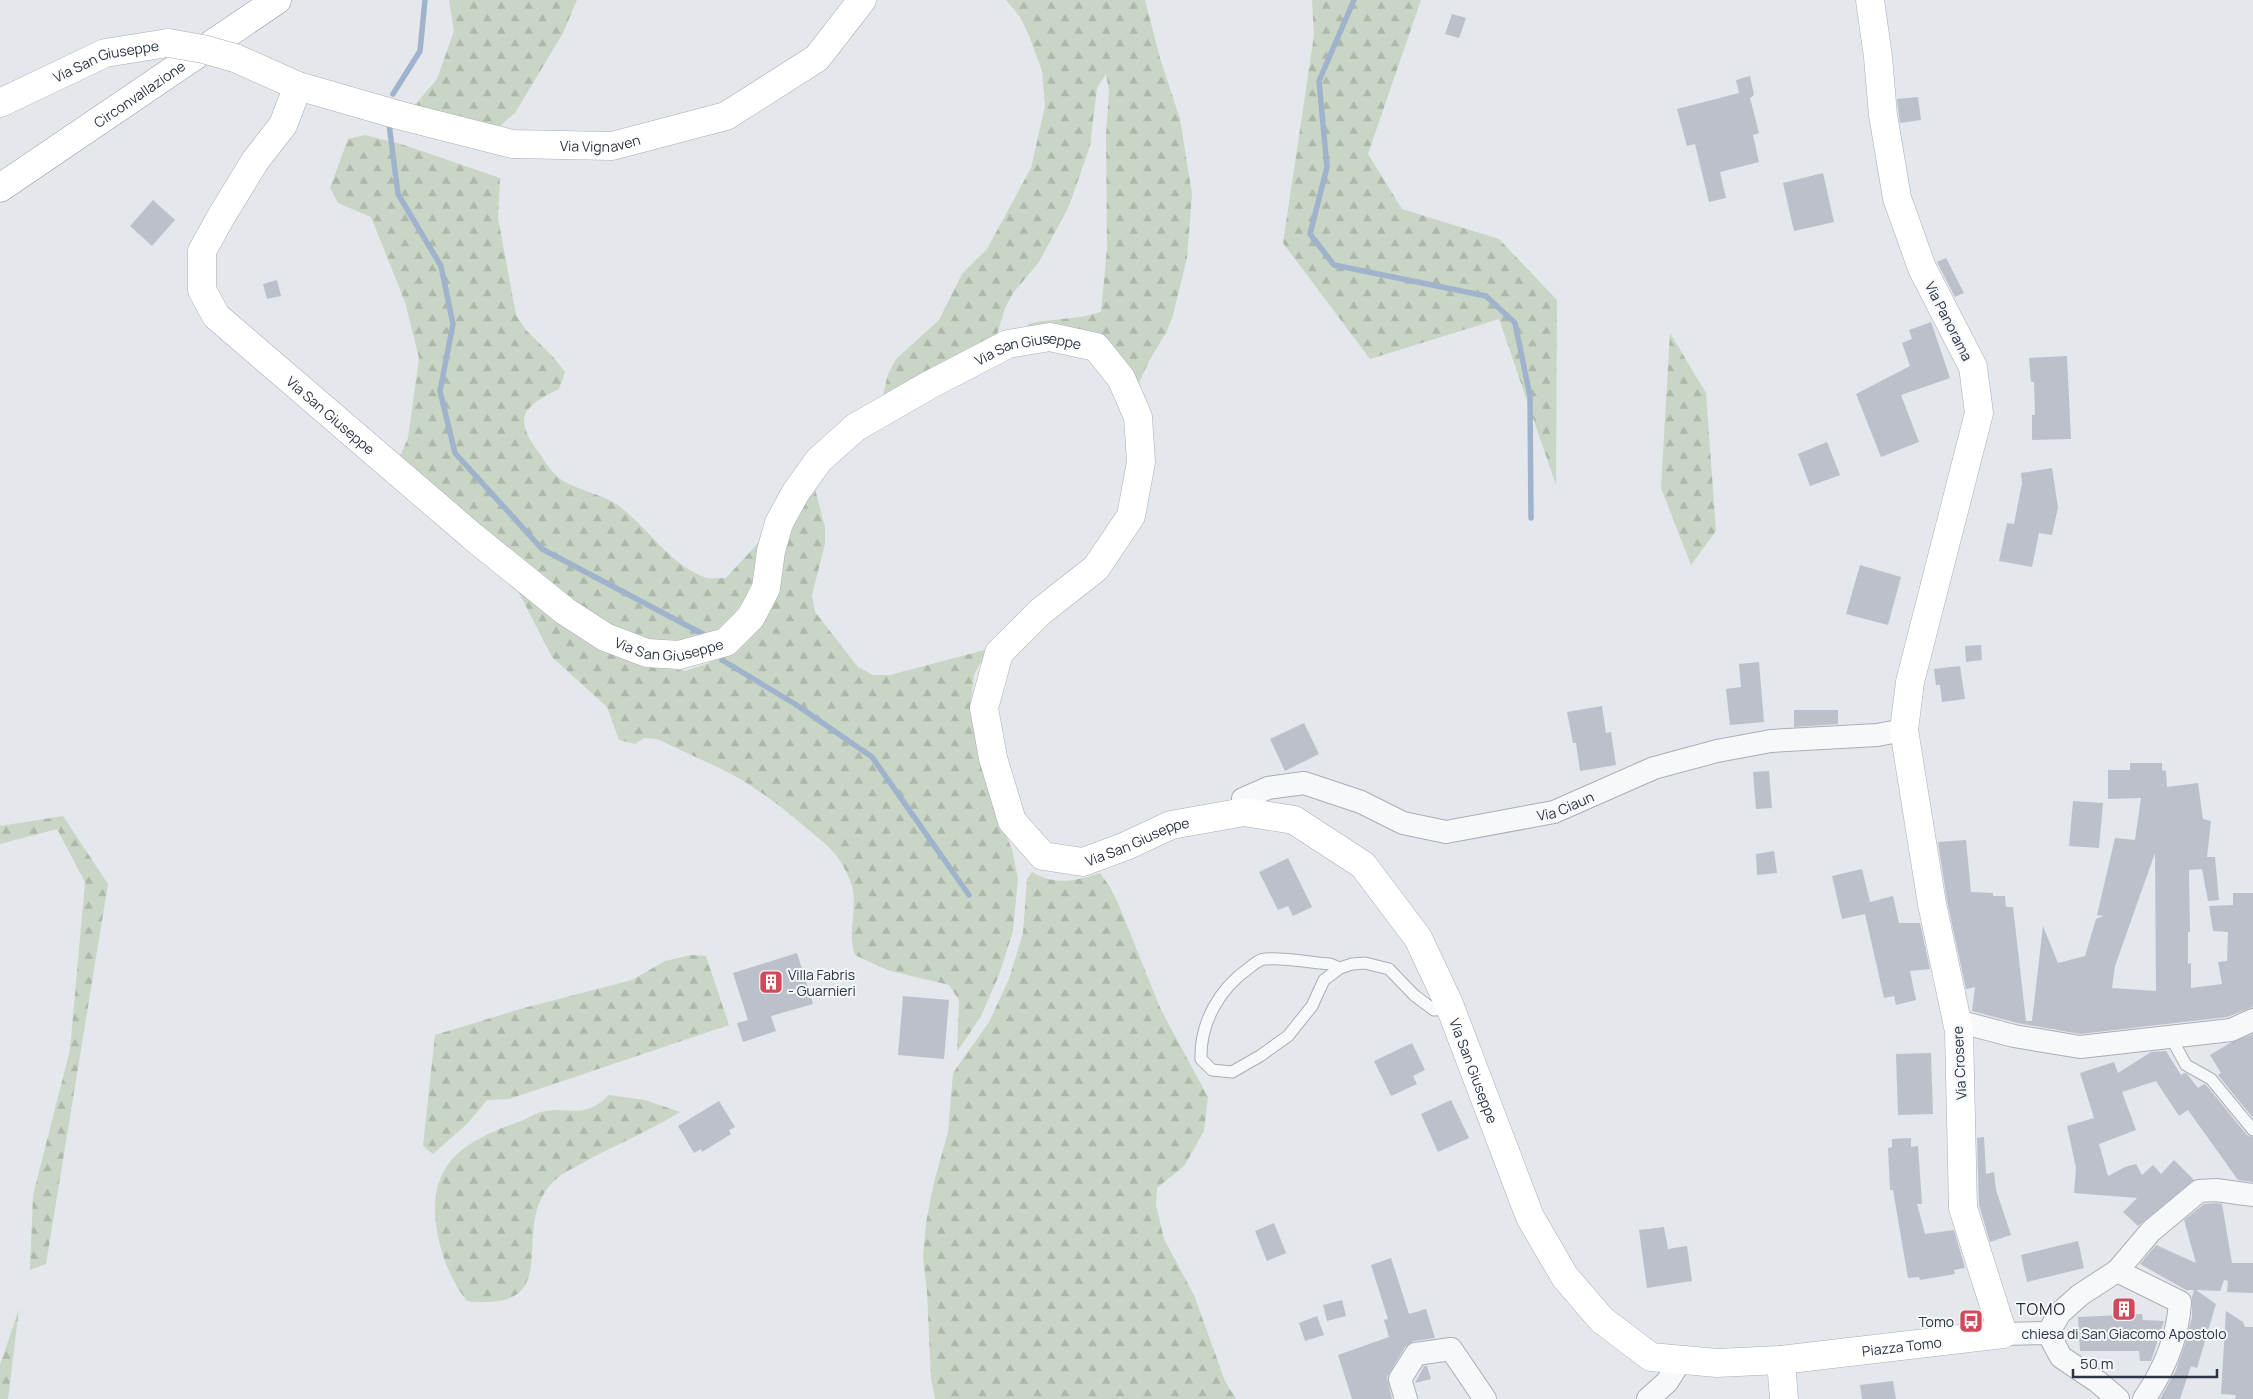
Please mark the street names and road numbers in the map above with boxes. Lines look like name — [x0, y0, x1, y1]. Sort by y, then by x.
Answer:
street label: Via San Giuseppe — [50, 35, 160, 86]
street label: Circonvallazione — [90, 56, 188, 131]
street label: Via Vignaven — [560, 130, 642, 156]
street label: Via Panorama — [1921, 278, 1977, 364]
street label: Via San Giuseppe — [971, 328, 1083, 369]
street label: Via San Giuseppe — [283, 371, 379, 458]
street label: Via San Giuseppe — [612, 632, 725, 665]
street label: Via Ciaun — [1535, 786, 1597, 825]
street label: Via San Giuseppe — [1082, 812, 1191, 870]
street label: Via San Giuseppe — [1446, 1015, 1503, 1126]
street label: Via Crosere — [1948, 1026, 1970, 1100]
street label: Piazza Tomo — [1861, 1332, 1943, 1360]

